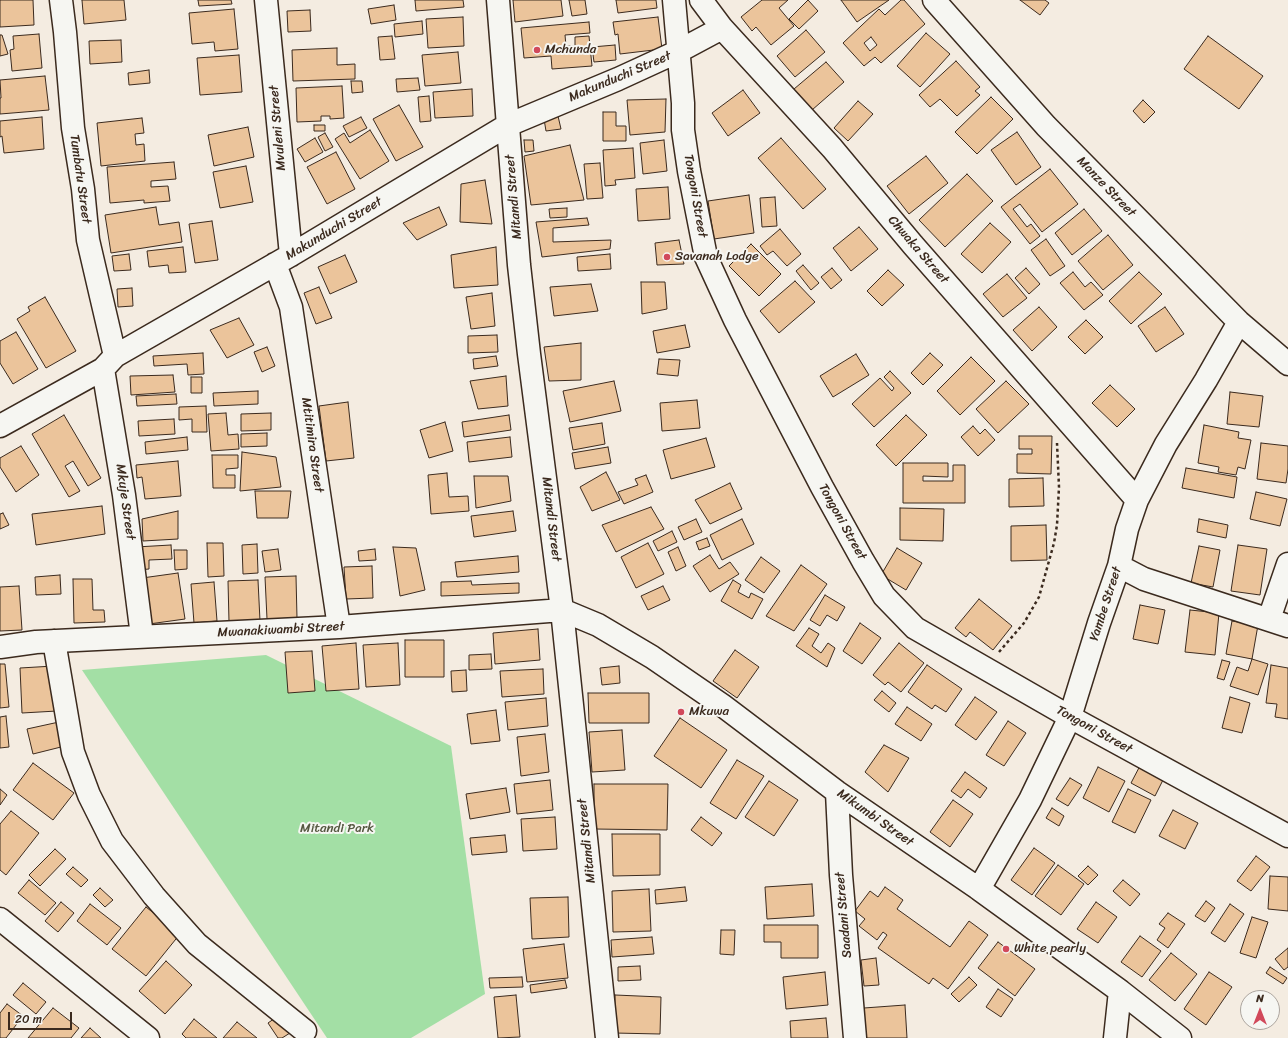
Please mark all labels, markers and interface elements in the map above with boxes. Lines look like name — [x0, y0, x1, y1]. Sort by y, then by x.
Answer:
place label: Mchunda — [545, 42, 596, 58]
marker: Mchunda — [532, 45, 542, 55]
street label: Makunduchi Street — [566, 48, 674, 106]
street label: Mvuleni Street — [266, 85, 290, 171]
street label: Tumbatu Street — [66, 133, 94, 225]
street label: Tongoni Street — [680, 153, 710, 239]
street label: Manze Street — [1073, 153, 1139, 221]
street label: Mitandi Street — [503, 154, 525, 240]
street label: Makunduchi Street — [283, 194, 385, 264]
street label: Chwaka Street — [884, 213, 952, 287]
place label: Savanah Lodge — [675, 249, 759, 265]
marker: Savanah Lodge — [662, 252, 672, 262]
street label: Mtitimira Street — [298, 397, 326, 493]
street label: Mkuje Street — [112, 463, 138, 541]
street label: Mitandi Street — [538, 476, 564, 562]
street label: Tongoni Street — [815, 481, 869, 563]
street label: Yambe Street — [1087, 565, 1125, 643]
street label: Mwanakiwambi Street — [217, 619, 345, 641]
street label: Tongoni Street — [1053, 703, 1135, 757]
place label: Mkuwa — [689, 704, 729, 720]
marker: Mkuwa — [676, 707, 686, 717]
street label: Mikumbi Street — [834, 786, 916, 850]
street label: Mitandi Street — [575, 798, 599, 884]
park label: Mitandi Park — [300, 821, 374, 837]
street label: Saadani Street — [832, 871, 856, 959]
place label: White pearly — [1014, 941, 1086, 957]
marker: White pearly — [1001, 944, 1011, 954]
text: N — [1256, 989, 1264, 1008]
north arrow — [1240, 990, 1280, 1030]
scale bar — [10, 1004, 74, 1030]
text: 20 m — [15, 1008, 42, 1030]

